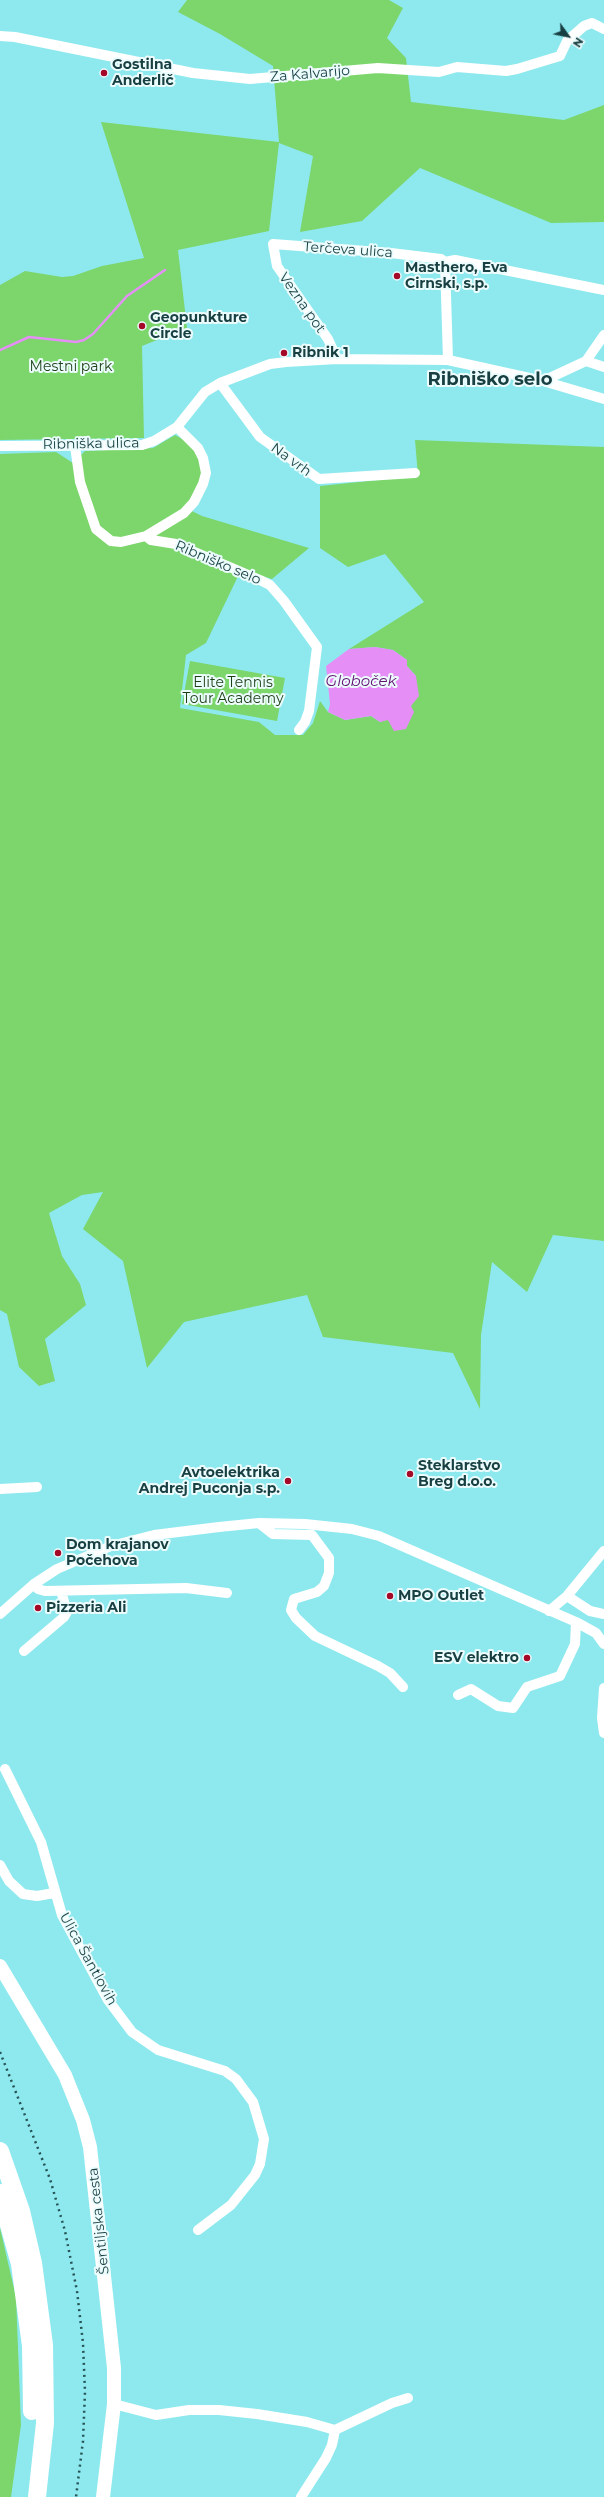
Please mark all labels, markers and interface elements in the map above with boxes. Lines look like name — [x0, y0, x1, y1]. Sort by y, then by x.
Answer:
north arrow — [548, 16, 588, 56]
text: N — [570, 35, 586, 50]
place label: Gostilna Anderlič — [112, 57, 174, 90]
street label: Za Kalvarijo — [269, 62, 351, 86]
marker: Gostilna Anderlič — [99, 68, 109, 78]
street label: Terčeva ulica — [303, 238, 393, 262]
place label: Masthero, Eva Cirnski, s.p. — [405, 260, 508, 292]
street label: Vezna pot — [275, 270, 329, 336]
marker: Masthero, Eva Cirnski, s.p. — [392, 271, 402, 281]
place label: Geopunkture Circle — [150, 310, 247, 342]
marker: Geopunkture Circle — [137, 321, 147, 331]
place label: Ribnik 1 — [292, 345, 349, 361]
marker: Ribnik 1 — [279, 348, 289, 358]
park label: Mestni park — [30, 359, 112, 375]
district label: Ribniško selo — [428, 369, 552, 391]
street label: Ribniška ulica — [43, 435, 139, 453]
street label: Na vrh — [268, 440, 314, 480]
street label: Ribniško selo — [172, 537, 264, 589]
water label: Globoček — [326, 673, 396, 691]
park label: Elite Tennis Tour Academy — [183, 675, 283, 708]
place label: Steklarstvo Breg d.o.o. — [418, 1458, 500, 1490]
place label: Avtoelektrika Andrej Puconja s.p. — [139, 1465, 280, 1498]
marker: Steklarstvo Breg d.o.o. — [405, 1469, 415, 1479]
marker: Avtoelektrika Andrej Puconja s.p. — [283, 1476, 293, 1486]
place label: Dom krajanov Počehova — [66, 1537, 169, 1570]
marker: Dom krajanov Počehova — [53, 1548, 63, 1558]
place label: MPO Outlet — [398, 1588, 484, 1604]
marker: MPO Outlet — [385, 1591, 395, 1601]
place label: Pizzeria Ali — [46, 1600, 126, 1616]
marker: Pizzeria Ali — [33, 1603, 43, 1613]
place label: ESV elektro — [434, 1650, 519, 1666]
marker: ESV elektro — [522, 1653, 532, 1663]
street label: Ulica Šantlovih — [56, 1910, 120, 2008]
street label: Šentiljska cesta — [85, 2167, 113, 2275]

